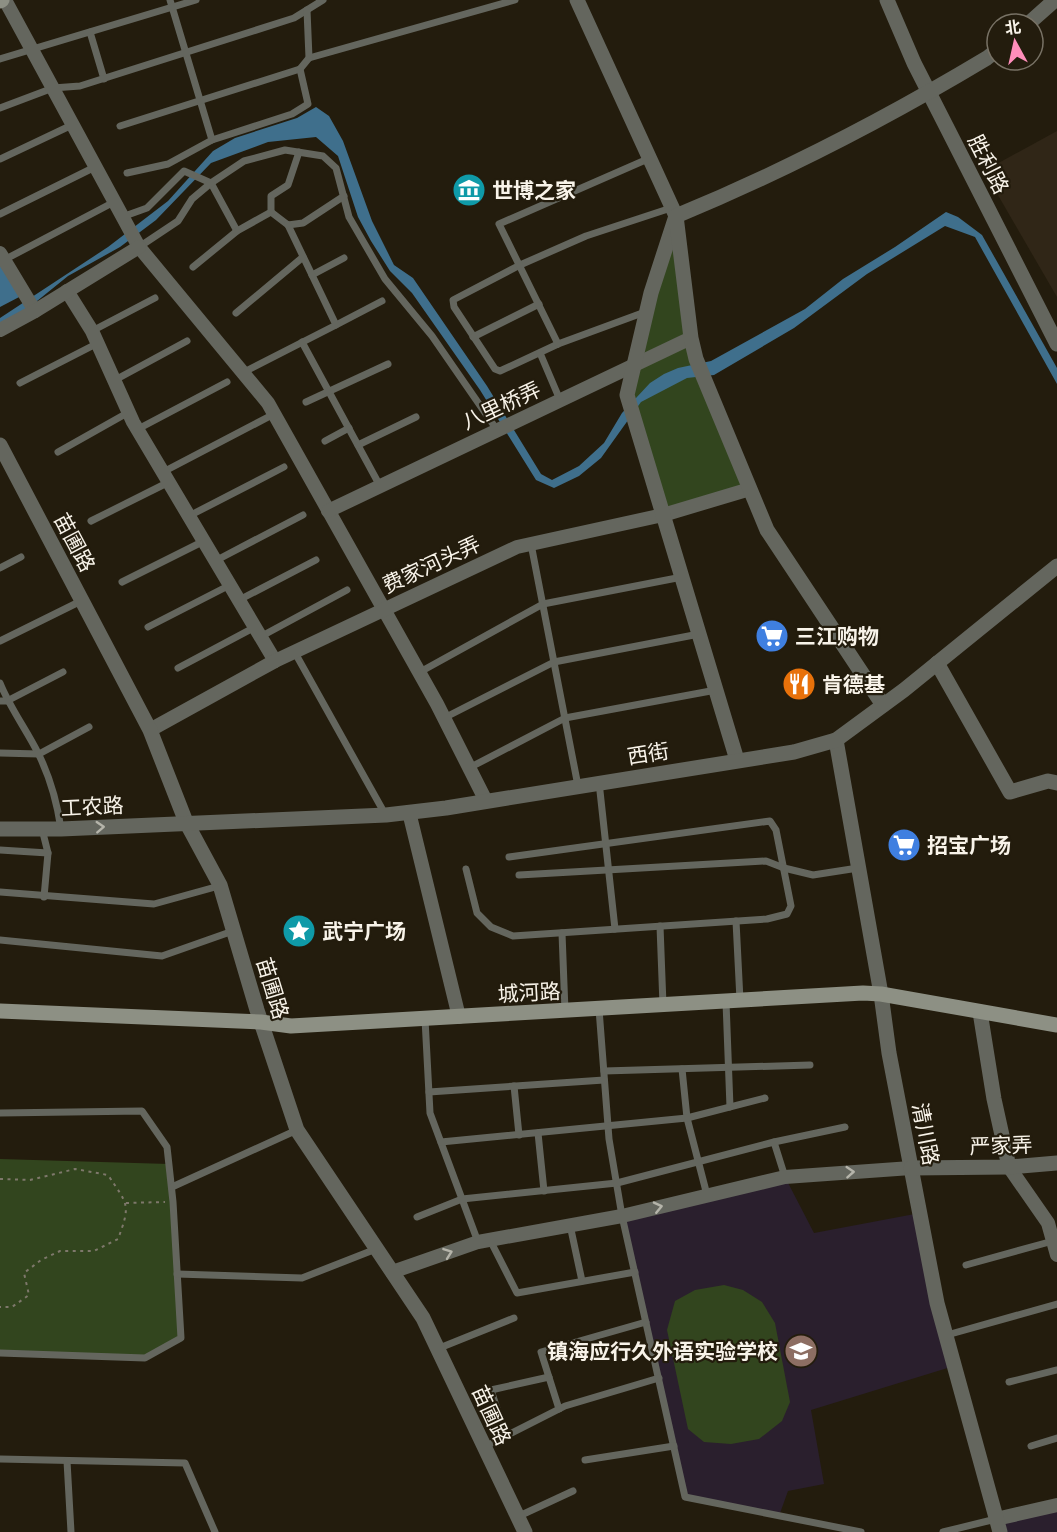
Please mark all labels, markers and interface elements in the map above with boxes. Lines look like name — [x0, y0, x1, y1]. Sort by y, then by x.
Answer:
north arrow — [985, 12, 1045, 72]
text: 北 — [1003, 15, 1022, 39]
street label: 胜利路 — [962, 130, 1016, 198]
museum icon: 世博之家 — [451, 172, 487, 208]
place label: 世博之家 — [492, 176, 576, 204]
street label: 八里桥弄 — [457, 375, 545, 435]
street label: 苗圃路 — [48, 508, 102, 576]
street label: 费家河头弄 — [378, 529, 484, 599]
supermarket icon: 三江购物 — [754, 618, 790, 654]
place label: 三江购物 — [795, 622, 879, 650]
restaurant icon: 肯德基 — [781, 666, 817, 702]
place label: 肯德基 — [822, 670, 885, 698]
street label: 西街 — [625, 736, 671, 770]
street label: 工农路 — [60, 790, 124, 822]
one-way arrow — [96, 820, 105, 833]
supermarket icon: 招宝广场 — [886, 827, 922, 863]
place label: 招宝广场 — [927, 831, 1011, 859]
place icon: 武宁广场 — [281, 913, 317, 949]
place label: 武宁广场 — [322, 917, 406, 945]
street label: 苗圃路 — [250, 954, 296, 1022]
street label: 城河路 — [497, 976, 561, 1008]
street label: 清川路 — [906, 1100, 946, 1168]
street label: 严家弄 — [969, 1130, 1033, 1160]
one-way arrow — [845, 1166, 854, 1179]
one-way arrow — [653, 1201, 663, 1214]
one-way arrow — [442, 1247, 452, 1260]
school or university icon: 镇海应行久外语实验学校 — [783, 1333, 819, 1369]
place label: 镇海应行久外语实验学校 — [547, 1337, 778, 1365]
street label: 苗圃路 — [466, 1381, 518, 1449]

